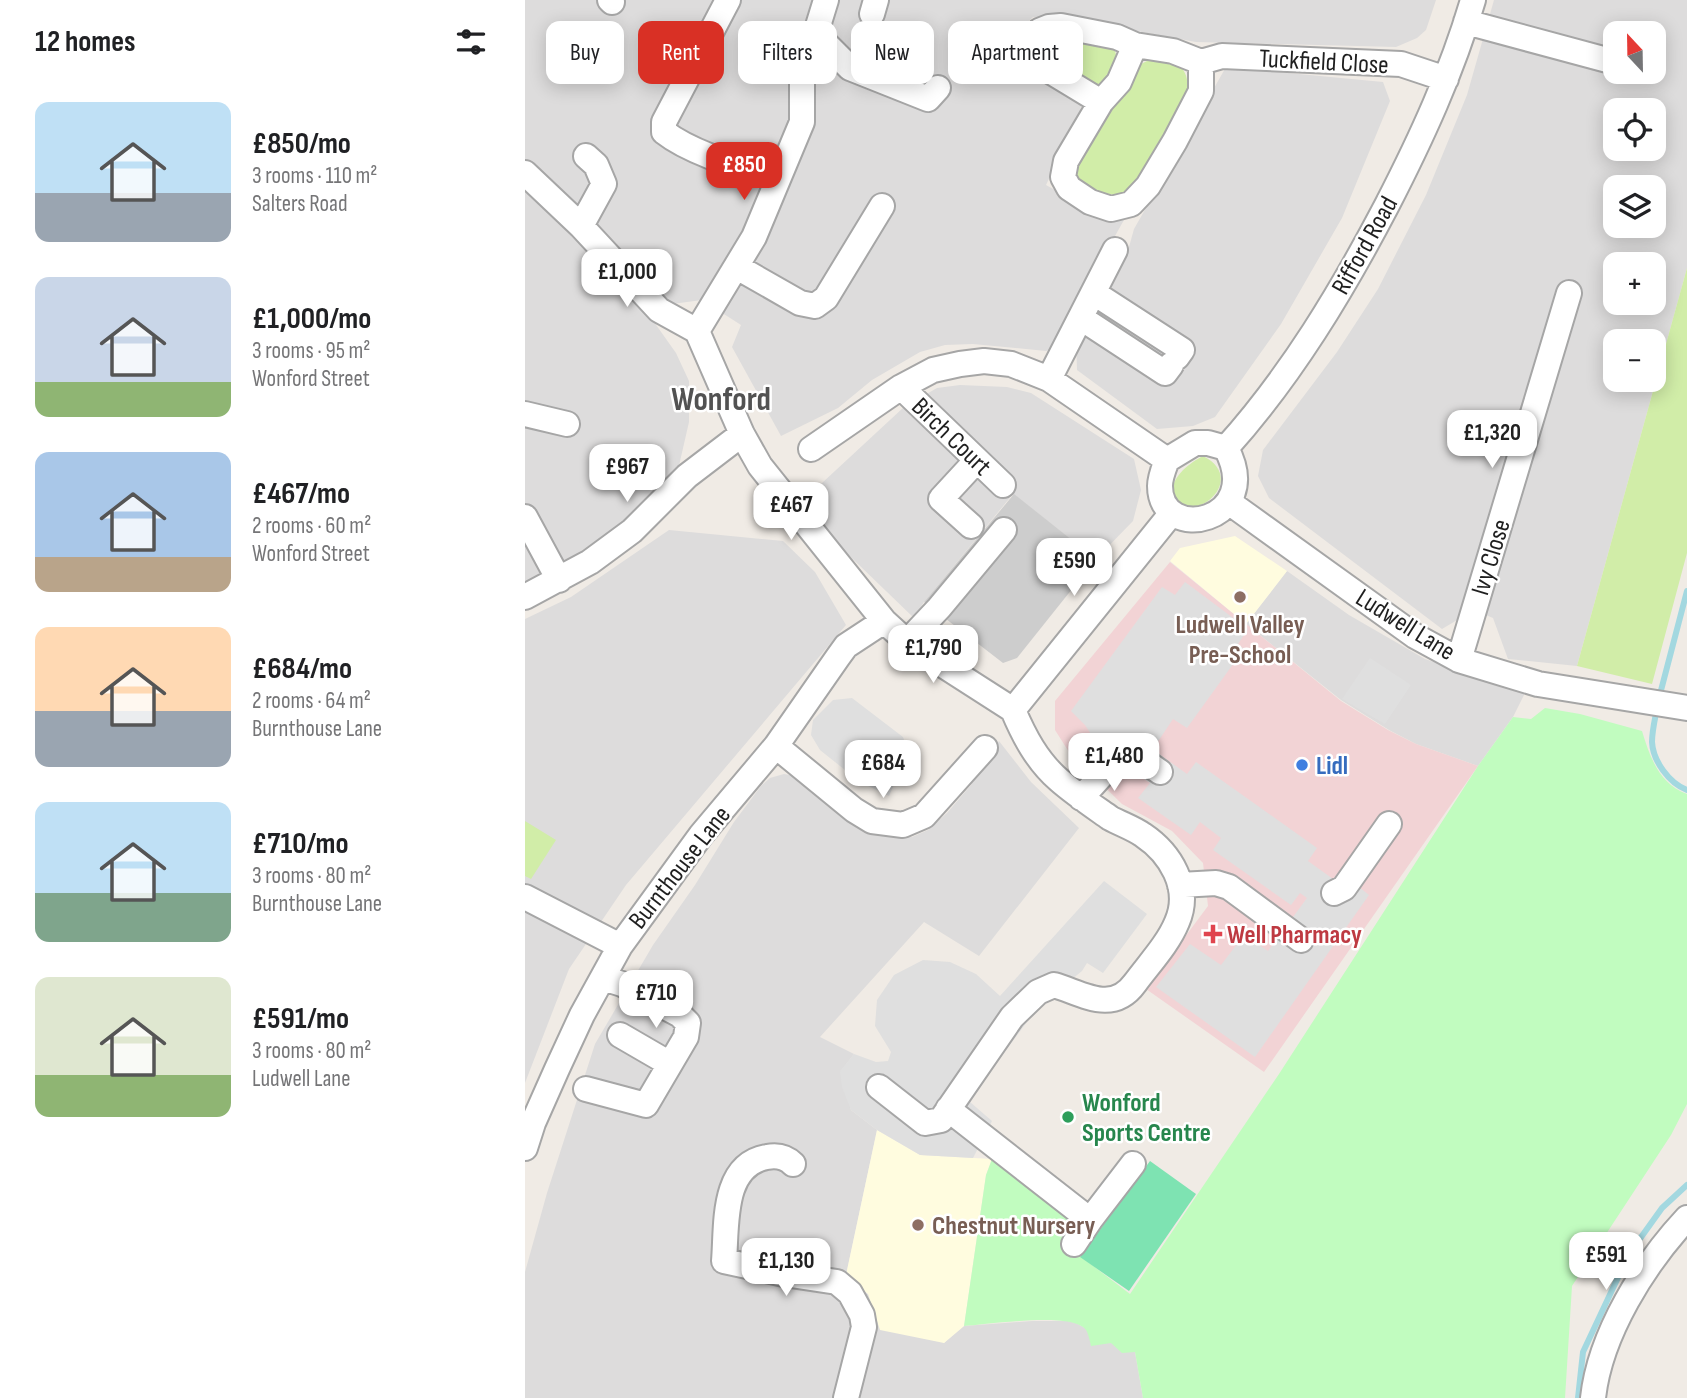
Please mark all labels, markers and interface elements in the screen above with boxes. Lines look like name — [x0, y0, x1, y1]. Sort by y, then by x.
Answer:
chip: Buy — [546, 21, 624, 84]
chip: Rent — [638, 21, 724, 84]
chip: Filters — [738, 21, 837, 84]
chip: New — [851, 21, 934, 84]
chip: Apartment — [948, 21, 1083, 84]
north arrow — [1603, 21, 1666, 84]
map controls — [1603, 21, 1666, 392]
icon: filters — [452, 23, 490, 61]
text: 12 homes — [35, 24, 136, 60]
street label: Tuckfield Close — [1258, 44, 1389, 81]
button: locate — [1603, 98, 1666, 161]
text: £850/mo — [252, 126, 351, 162]
icon: home — [91, 130, 175, 214]
pin: £850 — [703, 142, 785, 202]
text: £850 — [722, 151, 766, 179]
text: 3 rooms · 110 m² — [252, 162, 377, 190]
button: layers — [1603, 175, 1666, 238]
text: Salters Road — [252, 190, 348, 218]
street label: Rifford Road — [1326, 191, 1405, 300]
pin: £1,000 — [570, 250, 684, 309]
button: + — [1603, 252, 1666, 315]
text: £1,000 — [597, 258, 657, 286]
text: £1,000/mo — [252, 301, 371, 337]
icon: home — [91, 305, 175, 389]
button: − — [1603, 329, 1666, 392]
text: 3 rooms · 95 m² — [252, 337, 371, 365]
text: Wonford Street — [252, 365, 370, 393]
district label: Wonford — [671, 380, 771, 420]
street label: Birch Court — [905, 392, 997, 483]
pin: £1,320 — [1435, 410, 1549, 470]
text: £1,320 — [1463, 419, 1521, 447]
pin: £967 — [586, 444, 668, 504]
text: £967 — [605, 453, 649, 481]
text: £467/mo — [252, 476, 350, 512]
icon: home — [91, 480, 175, 564]
pin: £467 — [750, 482, 832, 542]
text: £467 — [769, 491, 813, 519]
text: 2 rooms · 60 m² — [252, 512, 371, 540]
street label: Ivy Close — [1465, 516, 1518, 599]
pin: £590 — [1033, 538, 1115, 598]
text: Wonford Street — [252, 540, 370, 568]
text: £590 — [1052, 547, 1096, 575]
street label: Ludwell Lane — [1350, 583, 1461, 668]
marker: Ludwell Valley Pre-School — [1232, 589, 1248, 605]
place label: Ludwell Valley Pre-School — [1176, 610, 1305, 671]
pin: £1,790 — [876, 626, 990, 685]
text: £1,790 — [904, 634, 962, 662]
text: £684/mo — [252, 651, 352, 687]
icon: home — [91, 655, 175, 739]
text: 2 rooms · 64 m² — [252, 687, 371, 715]
text: Burnthouse Lane — [252, 715, 382, 743]
pin: £1,480 — [1057, 734, 1171, 793]
pin: £684 — [842, 740, 924, 800]
text: £1,480 — [1084, 742, 1144, 770]
text: £684 — [861, 749, 905, 777]
place label: Lidl — [1316, 751, 1348, 782]
marker: Lidl — [1294, 757, 1310, 773]
street label: Burnthouse Lane — [623, 800, 738, 935]
text: £710/mo — [252, 826, 349, 862]
icon: home — [91, 830, 175, 914]
text: 3 rooms · 80 m² — [252, 862, 371, 890]
text: Burnthouse Lane — [252, 890, 382, 918]
place label: Well Pharmacy — [1227, 920, 1362, 951]
marker: Well Pharmacy — [1205, 926, 1221, 942]
pin: £710 — [615, 970, 697, 1030]
text: £710 — [635, 979, 677, 1007]
text: £591/mo — [252, 1001, 349, 1037]
icon: home — [91, 1005, 175, 1089]
text: 3 rooms · 80 m² — [252, 1037, 371, 1065]
text: Ludwell Lane — [252, 1065, 350, 1093]
place label: Wonford Sports Centre — [1082, 1088, 1211, 1149]
marker: Wonford Sports Centre — [1060, 1109, 1076, 1125]
place label: Chestnut Nursery — [932, 1211, 1096, 1242]
marker: Chestnut Nursery — [910, 1217, 926, 1233]
pin: £591 — [1565, 1232, 1647, 1292]
pin: £1,130 — [729, 1238, 843, 1298]
text: £591 — [1585, 1241, 1627, 1269]
text: £1,130 — [758, 1247, 815, 1275]

